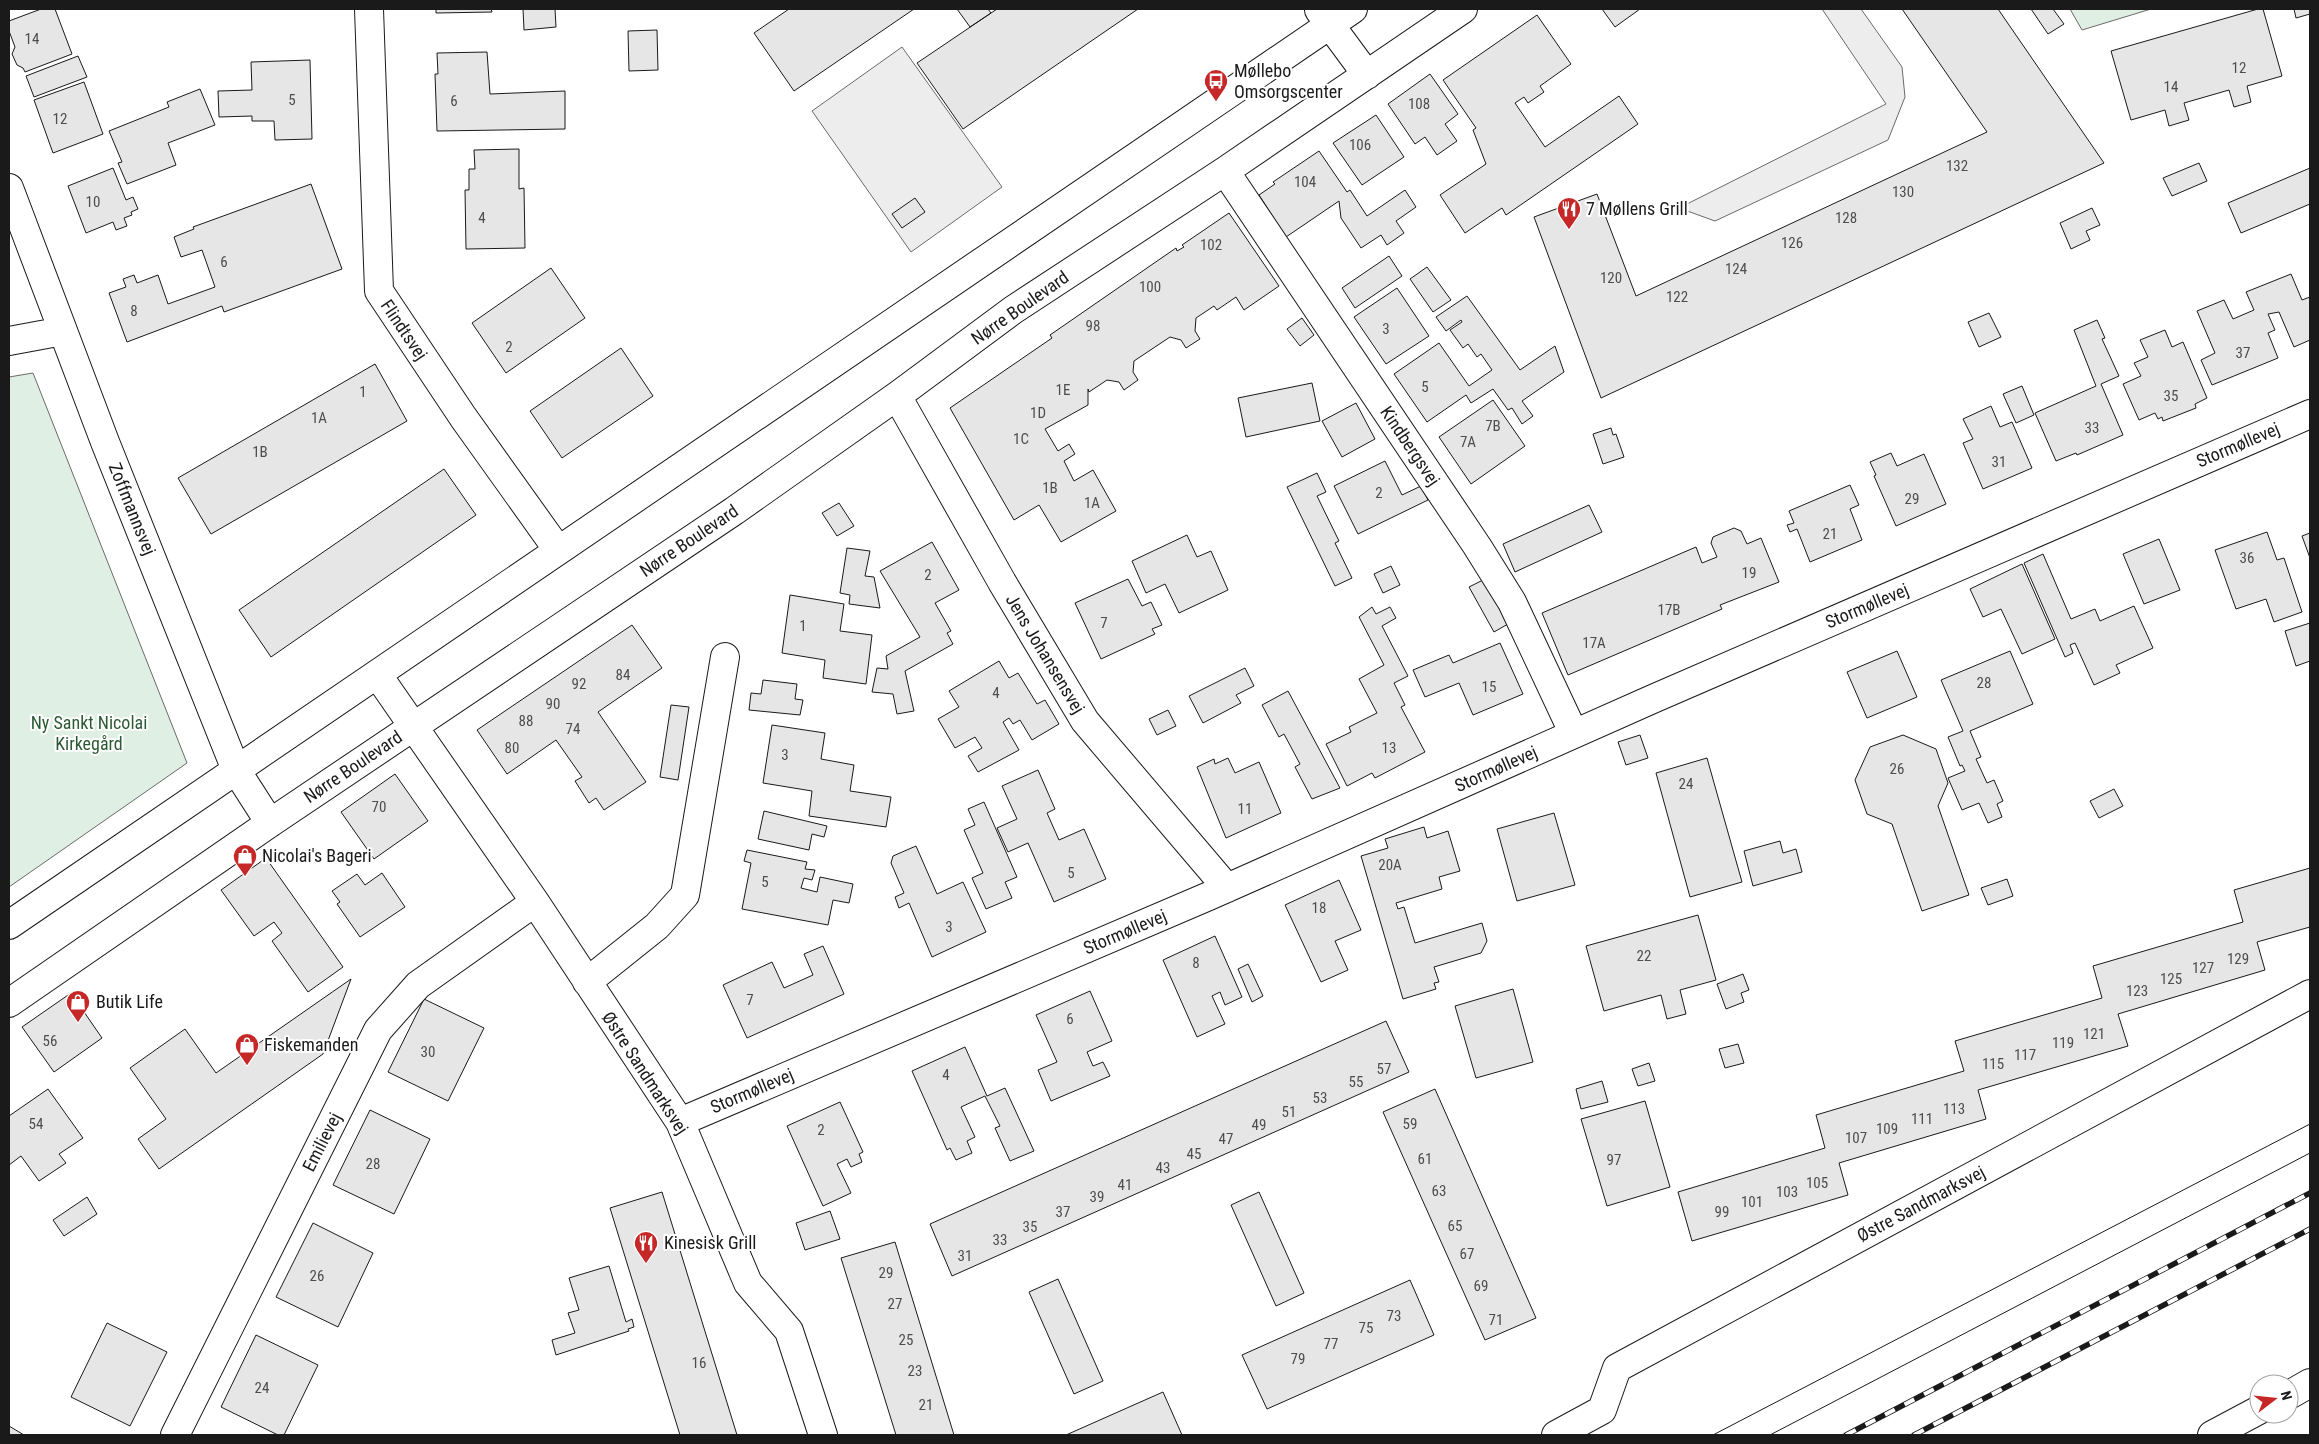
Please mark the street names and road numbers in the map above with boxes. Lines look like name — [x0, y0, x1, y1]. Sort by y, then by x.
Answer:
street label: Nørre Boulevard — [967, 266, 1072, 349]
street label: Flindtsvej — [377, 296, 432, 364]
street label: Kindbergsvej — [1376, 402, 1445, 489]
street label: Stormøllevej — [2193, 418, 2282, 471]
street label: Zoffmannsvej — [104, 460, 160, 558]
street label: Nørre Boulevard — [636, 500, 742, 581]
street label: Stormøllevej — [1822, 579, 1911, 632]
street label: Jens Johansensvej — [1002, 590, 1089, 717]
street label: Nørre Boulevard — [300, 726, 406, 807]
street label: Stormøllevej — [1451, 741, 1540, 796]
street label: Stormøllevej — [1080, 905, 1169, 958]
street label: Østre Sandmarksvej — [598, 1008, 693, 1138]
street label: Stormøllevej — [707, 1064, 796, 1117]
street label: Emilievej — [298, 1109, 345, 1175]
street label: Østre Sandmarksvej — [1853, 1161, 1988, 1246]

